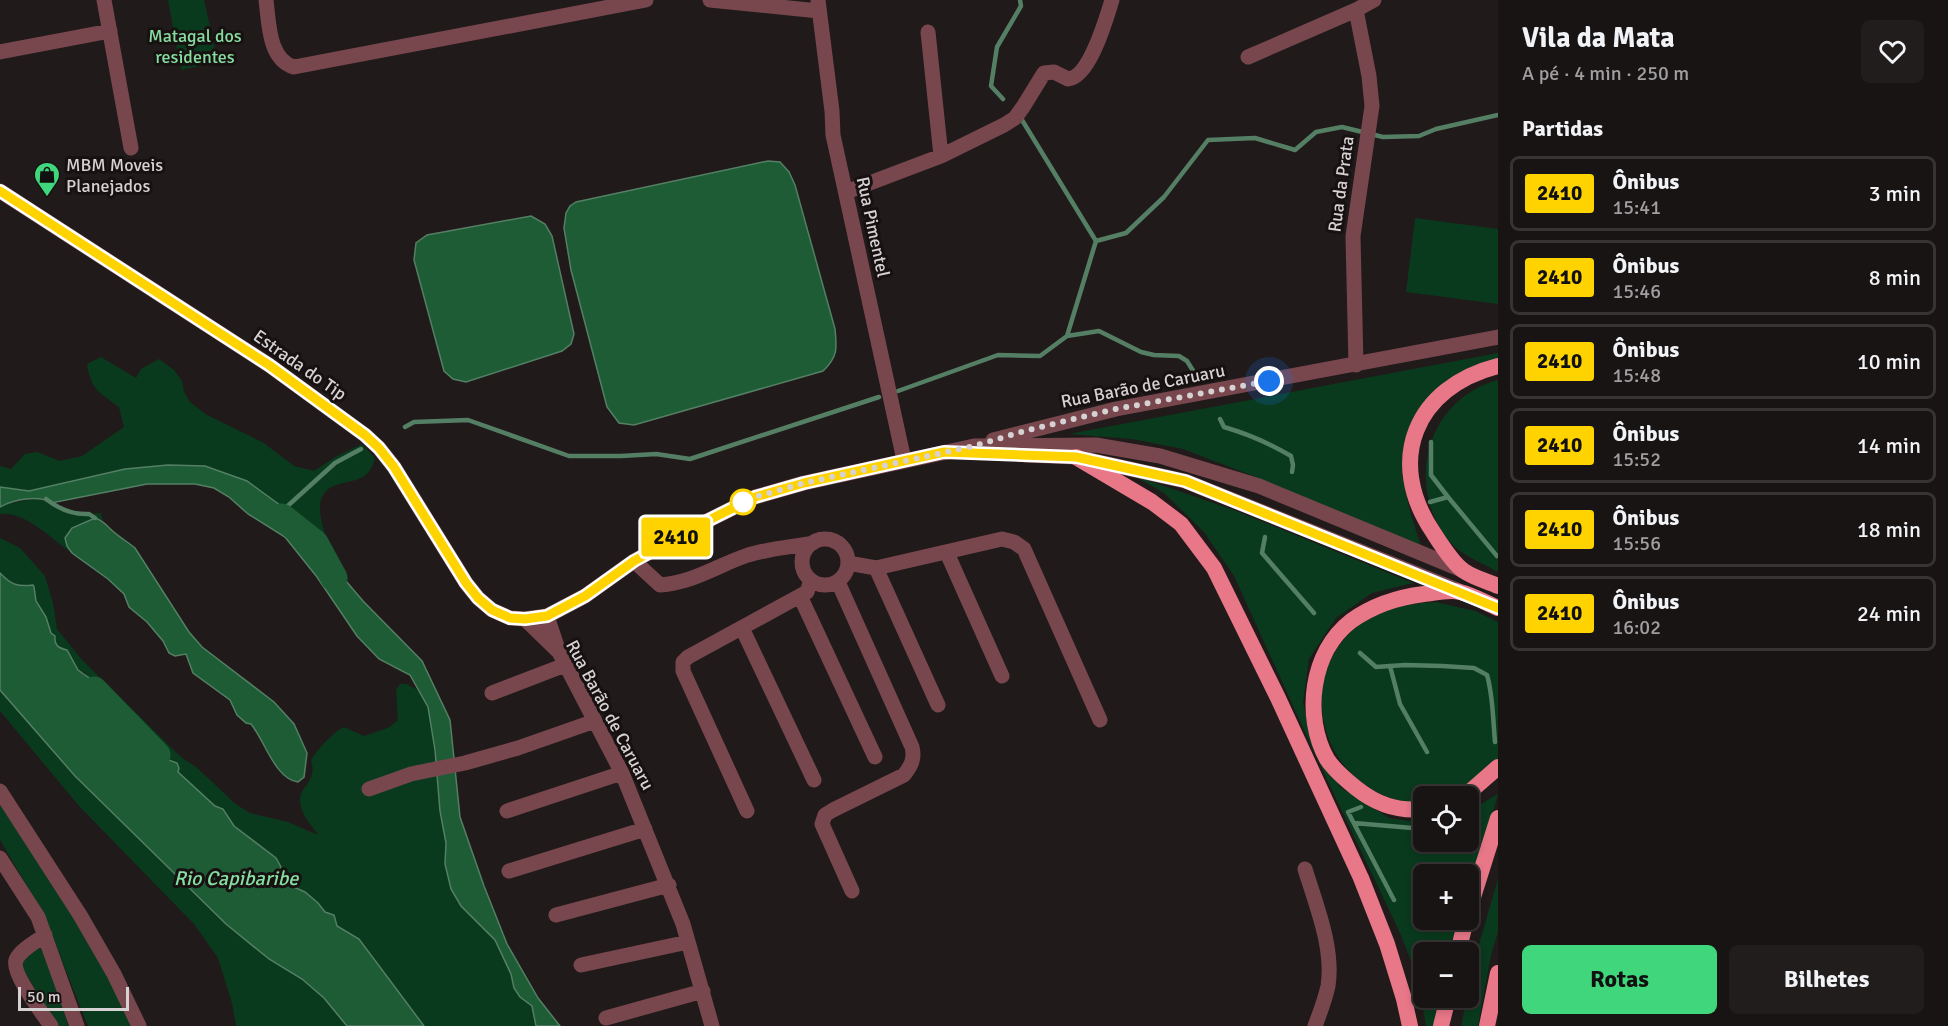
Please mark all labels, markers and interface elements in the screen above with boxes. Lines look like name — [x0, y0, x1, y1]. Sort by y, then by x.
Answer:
button: heart — [1861, 20, 1924, 83]
text: Vila da Mata — [1522, 21, 1675, 55]
park label: Matagal dos residentes — [148, 25, 242, 68]
text: A pé · 4 min · 250 m — [1522, 61, 1689, 86]
text: Partidas — [1522, 115, 1603, 142]
street label: Rua da Prata — [1323, 135, 1359, 233]
place label: MBM Moveis Planejados — [66, 154, 163, 197]
shop icon: MBM Moveis Planejados — [32, 160, 62, 198]
text: Ônibus — [1612, 168, 1679, 195]
street label: Rua Pimentel — [852, 175, 894, 279]
text: 2410 — [1537, 180, 1582, 206]
text: 3 min — [1869, 180, 1921, 207]
text: 15:41 — [1612, 195, 1661, 220]
text: Ônibus — [1612, 252, 1679, 279]
text: 2410 — [1537, 264, 1582, 290]
text: 8 min — [1869, 264, 1921, 291]
text: 15:46 — [1612, 279, 1661, 304]
street label: Estrada do Tip — [249, 325, 351, 405]
text: Ônibus — [1612, 336, 1679, 363]
text: 2410 — [1537, 348, 1582, 374]
text: 10 min — [1857, 348, 1921, 375]
street label: Rua Barão de Caruaru — [1059, 359, 1227, 413]
text: 15:48 — [1612, 363, 1661, 388]
your location — [1254, 366, 1284, 396]
text: Ônibus — [1612, 420, 1679, 447]
text: 2410 — [1537, 432, 1582, 458]
text: 14 min — [1857, 432, 1921, 459]
text: 15:52 — [1612, 447, 1661, 472]
unlabelled marker — [730, 489, 756, 515]
text: Ônibus — [1612, 504, 1679, 531]
text: 2410 — [1537, 516, 1582, 542]
text: 18 min — [1857, 516, 1921, 543]
line badge: 2410 — [634, 518, 718, 556]
text: 2410 — [653, 524, 699, 550]
text: 15:56 — [1612, 531, 1661, 556]
text: Ônibus — [1612, 588, 1679, 615]
text: 2410 — [1537, 600, 1582, 626]
text: 24 min — [1857, 600, 1921, 627]
text: 16:02 — [1612, 615, 1661, 640]
street label: Rua Barão de Caruaru — [561, 636, 659, 794]
map controls — [1413, 786, 1479, 1008]
button: locate — [1413, 786, 1479, 852]
button: + — [1413, 864, 1479, 930]
water label: Rio Capibaribe — [174, 866, 299, 891]
button: − — [1413, 942, 1479, 1008]
button: Rotas — [1522, 945, 1717, 1014]
button: Bilhetes — [1729, 945, 1924, 1014]
scale bar — [18, 984, 129, 1012]
text: 50 m — [27, 987, 61, 1007]

